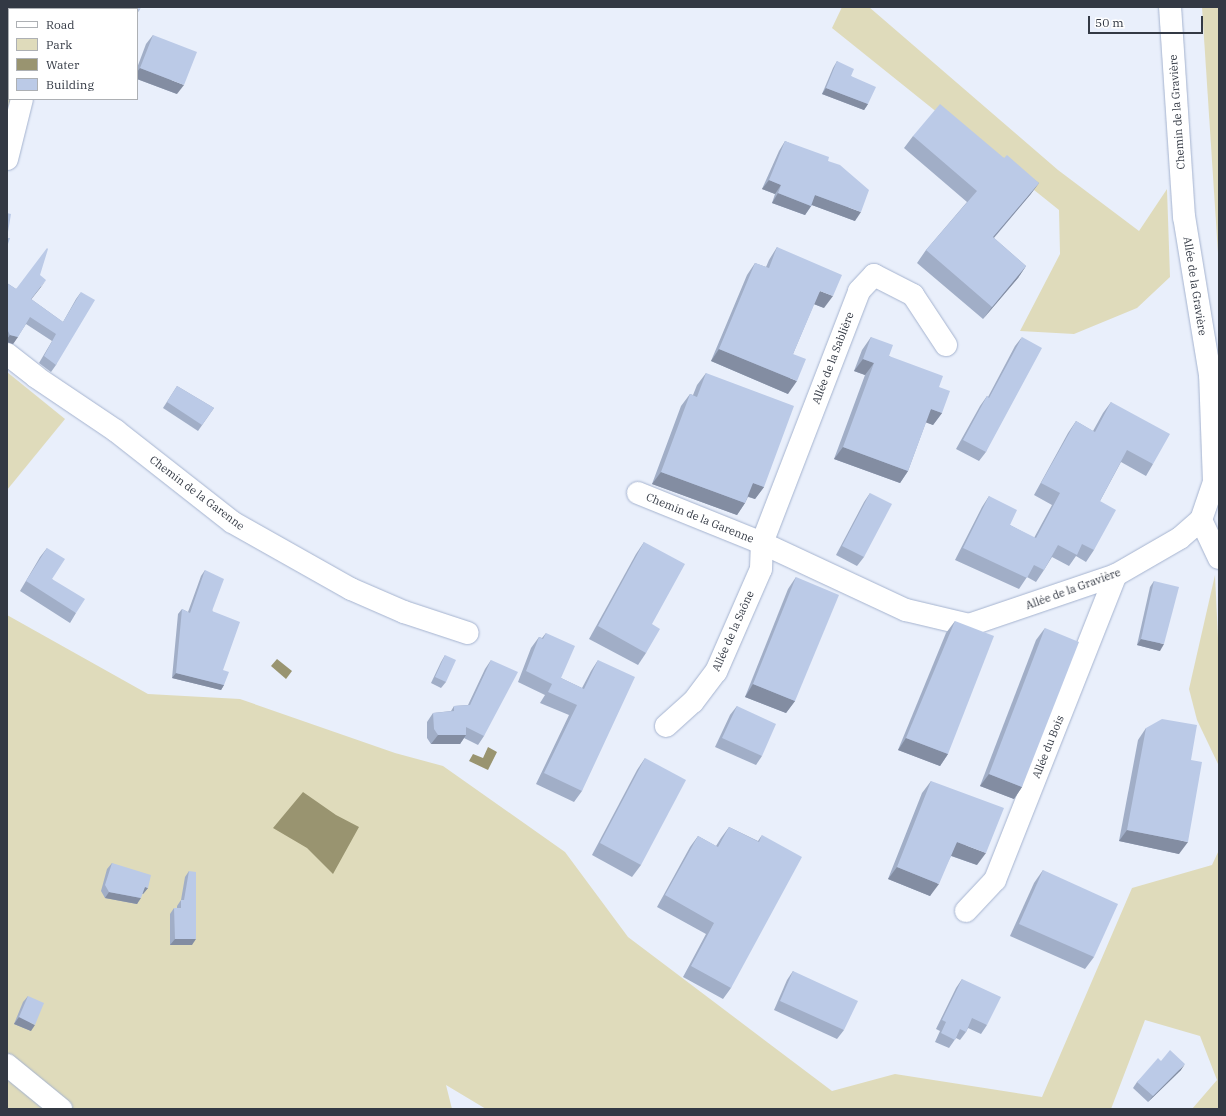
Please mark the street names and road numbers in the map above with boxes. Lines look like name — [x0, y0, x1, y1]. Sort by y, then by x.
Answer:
street label: Chemin de la Gravière — [1166, 54, 1188, 170]
street label: Allée de la Gravière — [1181, 236, 1209, 336]
street label: Allée de la Sablière — [809, 310, 857, 406]
street label: Chemin de la Garenne — [147, 453, 247, 533]
street label: Chemin de la Garenne — [644, 490, 756, 546]
street label: Allée de la Gravière — [1024, 566, 1122, 612]
street label: Allée de la Saône — [709, 589, 757, 673]
street label: Allée du Bois — [1029, 714, 1067, 780]

